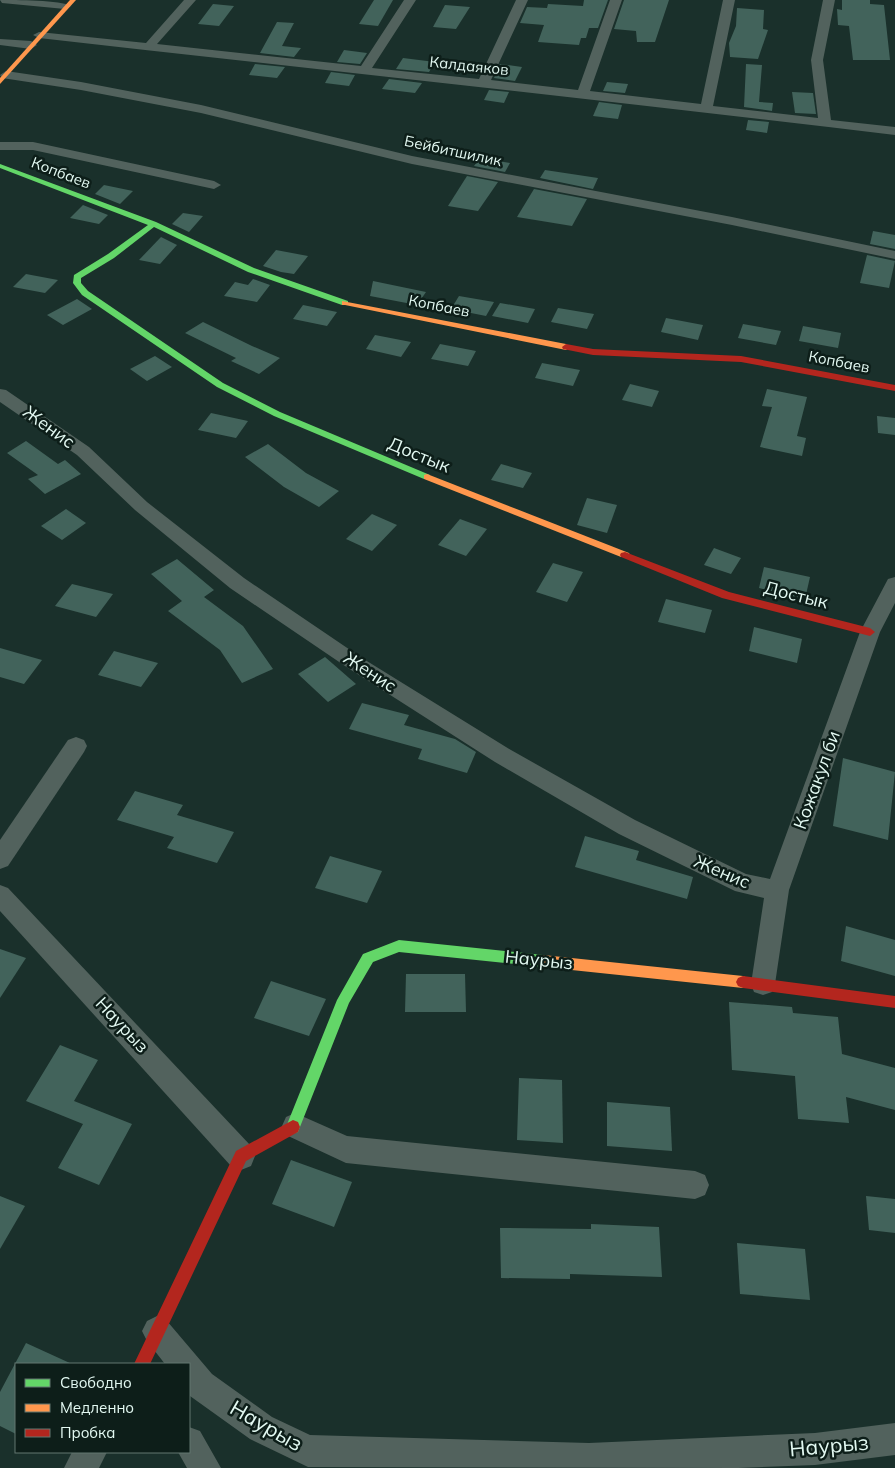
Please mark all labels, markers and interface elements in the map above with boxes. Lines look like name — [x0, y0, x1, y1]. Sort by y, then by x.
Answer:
street label: Калдаяков — [429, 52, 510, 79]
street label: Бейбитшилик — [403, 131, 504, 170]
street label: Копбаев — [29, 153, 94, 193]
street label: Копбаев — [407, 290, 471, 321]
street label: Копбаев — [807, 346, 871, 377]
street label: Женис — [19, 400, 80, 453]
street label: Достык — [385, 432, 454, 478]
street label: Достык — [762, 575, 831, 614]
street label: Женис — [340, 646, 401, 697]
street label: Кожакул би — [788, 727, 845, 832]
street label: Женис — [691, 850, 754, 894]
street label: Наурыз — [504, 945, 574, 974]
street label: Наурыз — [91, 992, 154, 1057]
legend — [15, 1363, 190, 1453]
text: Свободно — [60, 1373, 132, 1392]
street label: Наурыз — [226, 1394, 307, 1456]
text: Медленно — [60, 1398, 134, 1417]
text: Пробка — [60, 1423, 115, 1442]
street label: Наурыз — [788, 1429, 870, 1461]

